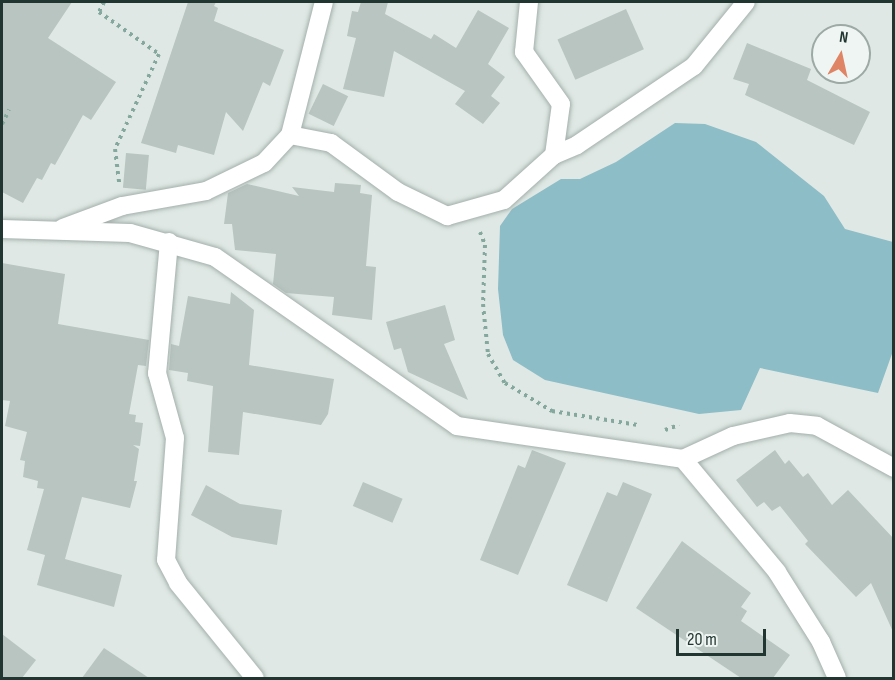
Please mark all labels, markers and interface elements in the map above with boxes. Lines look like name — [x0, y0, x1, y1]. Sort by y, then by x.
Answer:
north arrow — [811, 24, 871, 84]
text: N — [838, 28, 849, 48]
scale bar — [679, 617, 769, 655]
text: 20 m — [687, 629, 717, 650]

